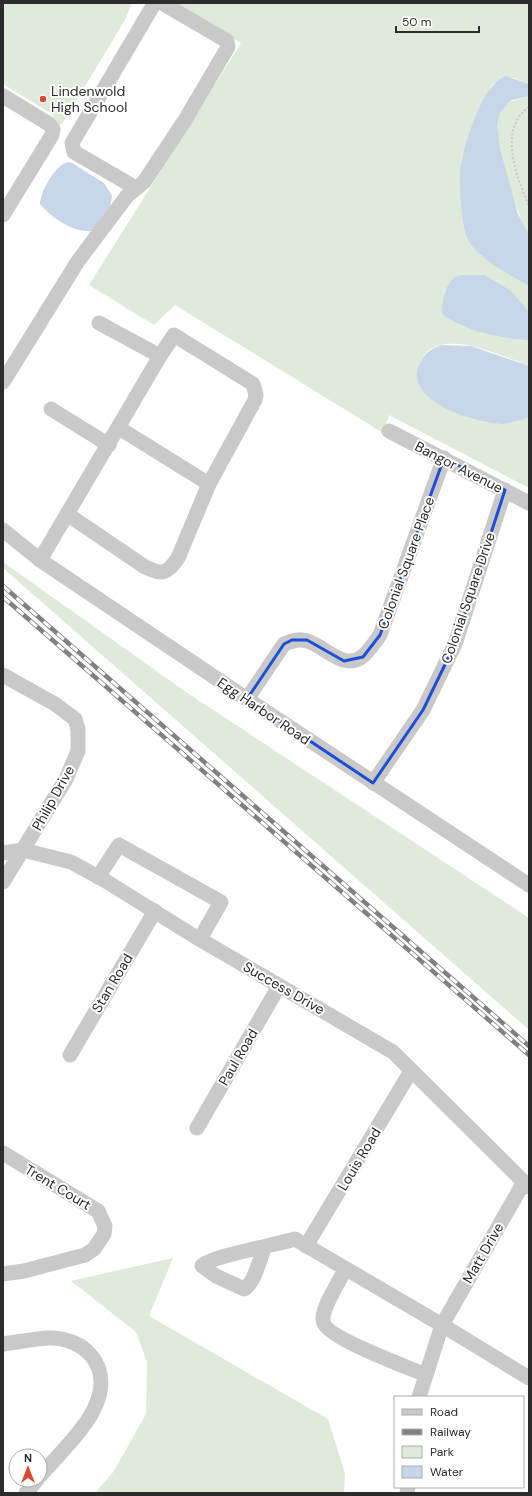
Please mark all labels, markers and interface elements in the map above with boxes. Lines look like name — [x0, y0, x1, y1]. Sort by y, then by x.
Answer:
scale bar — [396, 8, 479, 34]
text: 50 m — [402, 14, 431, 30]
place label: Lindenwold High School — [51, 82, 127, 116]
marker: Lindenwold High School — [38, 94, 48, 104]
street label: Bangor Avenue — [412, 437, 506, 497]
street label: Colonial Square Place — [374, 494, 438, 632]
street label: Colonial Square Drive — [437, 530, 499, 666]
street label: Egg Harbor Road — [214, 673, 314, 749]
street label: Philip Drive — [28, 762, 78, 834]
street label: Stan Road — [87, 950, 137, 1016]
street label: Success Drive — [240, 957, 328, 1019]
street label: Paul Road — [214, 1025, 262, 1089]
street label: Louis Road — [333, 1124, 385, 1194]
street label: Trent Court — [22, 1160, 94, 1214]
street label: Matt Drive — [458, 1219, 508, 1287]
legend — [394, 1396, 524, 1488]
text: Road — [430, 1404, 458, 1420]
text: Railway — [430, 1424, 471, 1440]
text: Park — [430, 1444, 454, 1460]
north arrow — [8, 1448, 48, 1488]
text: N — [24, 1451, 32, 1465]
text: Water — [430, 1464, 464, 1480]

